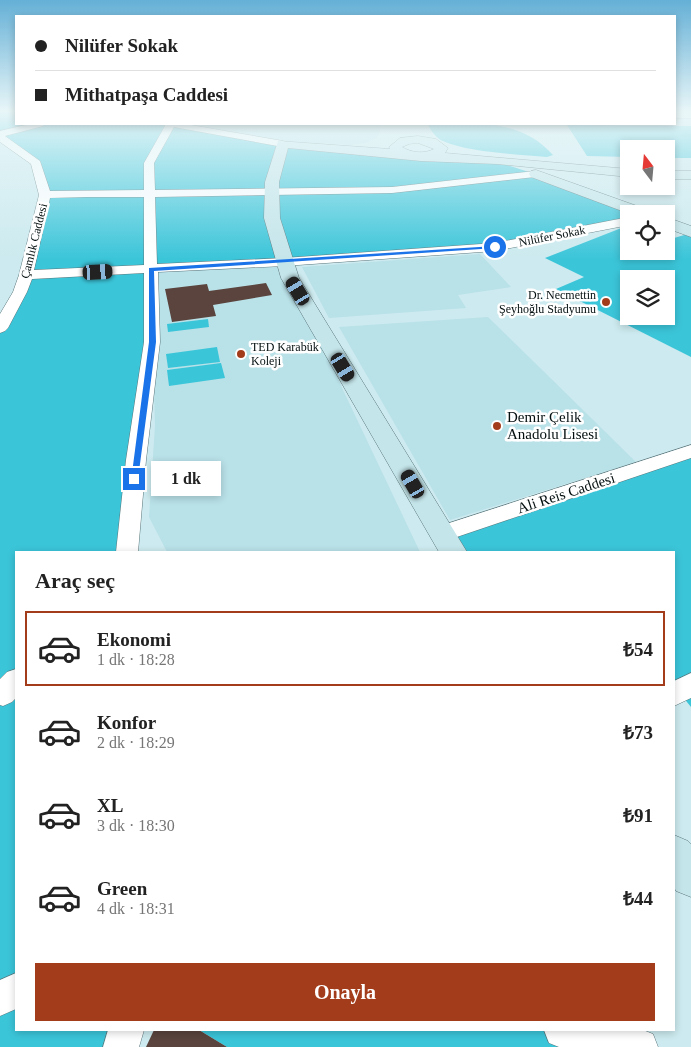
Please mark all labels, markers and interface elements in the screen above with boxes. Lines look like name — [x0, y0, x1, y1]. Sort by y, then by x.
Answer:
text: Nilüfer Sokak — [65, 35, 178, 56]
text: Mithatpaşa Caddesi — [65, 84, 228, 105]
north arrow — [620, 140, 675, 195]
map controls — [620, 140, 675, 325]
street label: Çamlık Caddesi — [18, 201, 50, 280]
button: locate — [620, 205, 675, 260]
street label: Nilüfer Sokak — [517, 223, 587, 249]
route start — [484, 236, 506, 258]
car — [82, 264, 113, 280]
button: layers — [620, 270, 675, 325]
car — [283, 274, 312, 308]
place label: Dr. Necmettin Şeyhoğlu Stadyumu — [499, 288, 596, 316]
marker: Dr. Necmettin Şeyhoğlu Stadyumu — [600, 296, 612, 308]
place label: TED Karabük Koleji — [251, 340, 319, 368]
marker: TED Karabük Koleji — [235, 348, 247, 360]
car — [328, 350, 357, 384]
place label: Demir Çelik Anadolu Lisesi — [507, 409, 598, 442]
marker: Demir Çelik Anadolu Lisesi — [491, 420, 503, 432]
callout: 1 dk — [152, 462, 222, 496]
car — [399, 467, 426, 501]
route end — [123, 468, 145, 490]
text: 1 dk — [171, 470, 201, 487]
street label: Ali Reis Caddesi — [515, 470, 617, 516]
text: Araç seç — [35, 568, 115, 593]
icon: car — [37, 626, 82, 671]
text: Ekonomi — [97, 629, 171, 650]
text: ₺54 — [623, 639, 653, 660]
text: 1 dk · 18:28 — [97, 651, 175, 668]
icon: car — [37, 709, 82, 754]
text: Konfor — [97, 712, 156, 733]
text: ₺73 — [623, 722, 653, 743]
text: 2 dk · 18:29 — [97, 734, 175, 751]
icon: car — [37, 792, 82, 837]
text: XL — [97, 795, 123, 816]
text: ₺91 — [623, 805, 653, 826]
text: 3 dk · 18:30 — [97, 817, 175, 834]
icon: car — [37, 875, 82, 920]
text: Green — [97, 878, 147, 899]
text: ₺44 — [623, 888, 653, 909]
text: 4 dk · 18:31 — [97, 900, 175, 917]
button: Onayla — [35, 963, 655, 1021]

